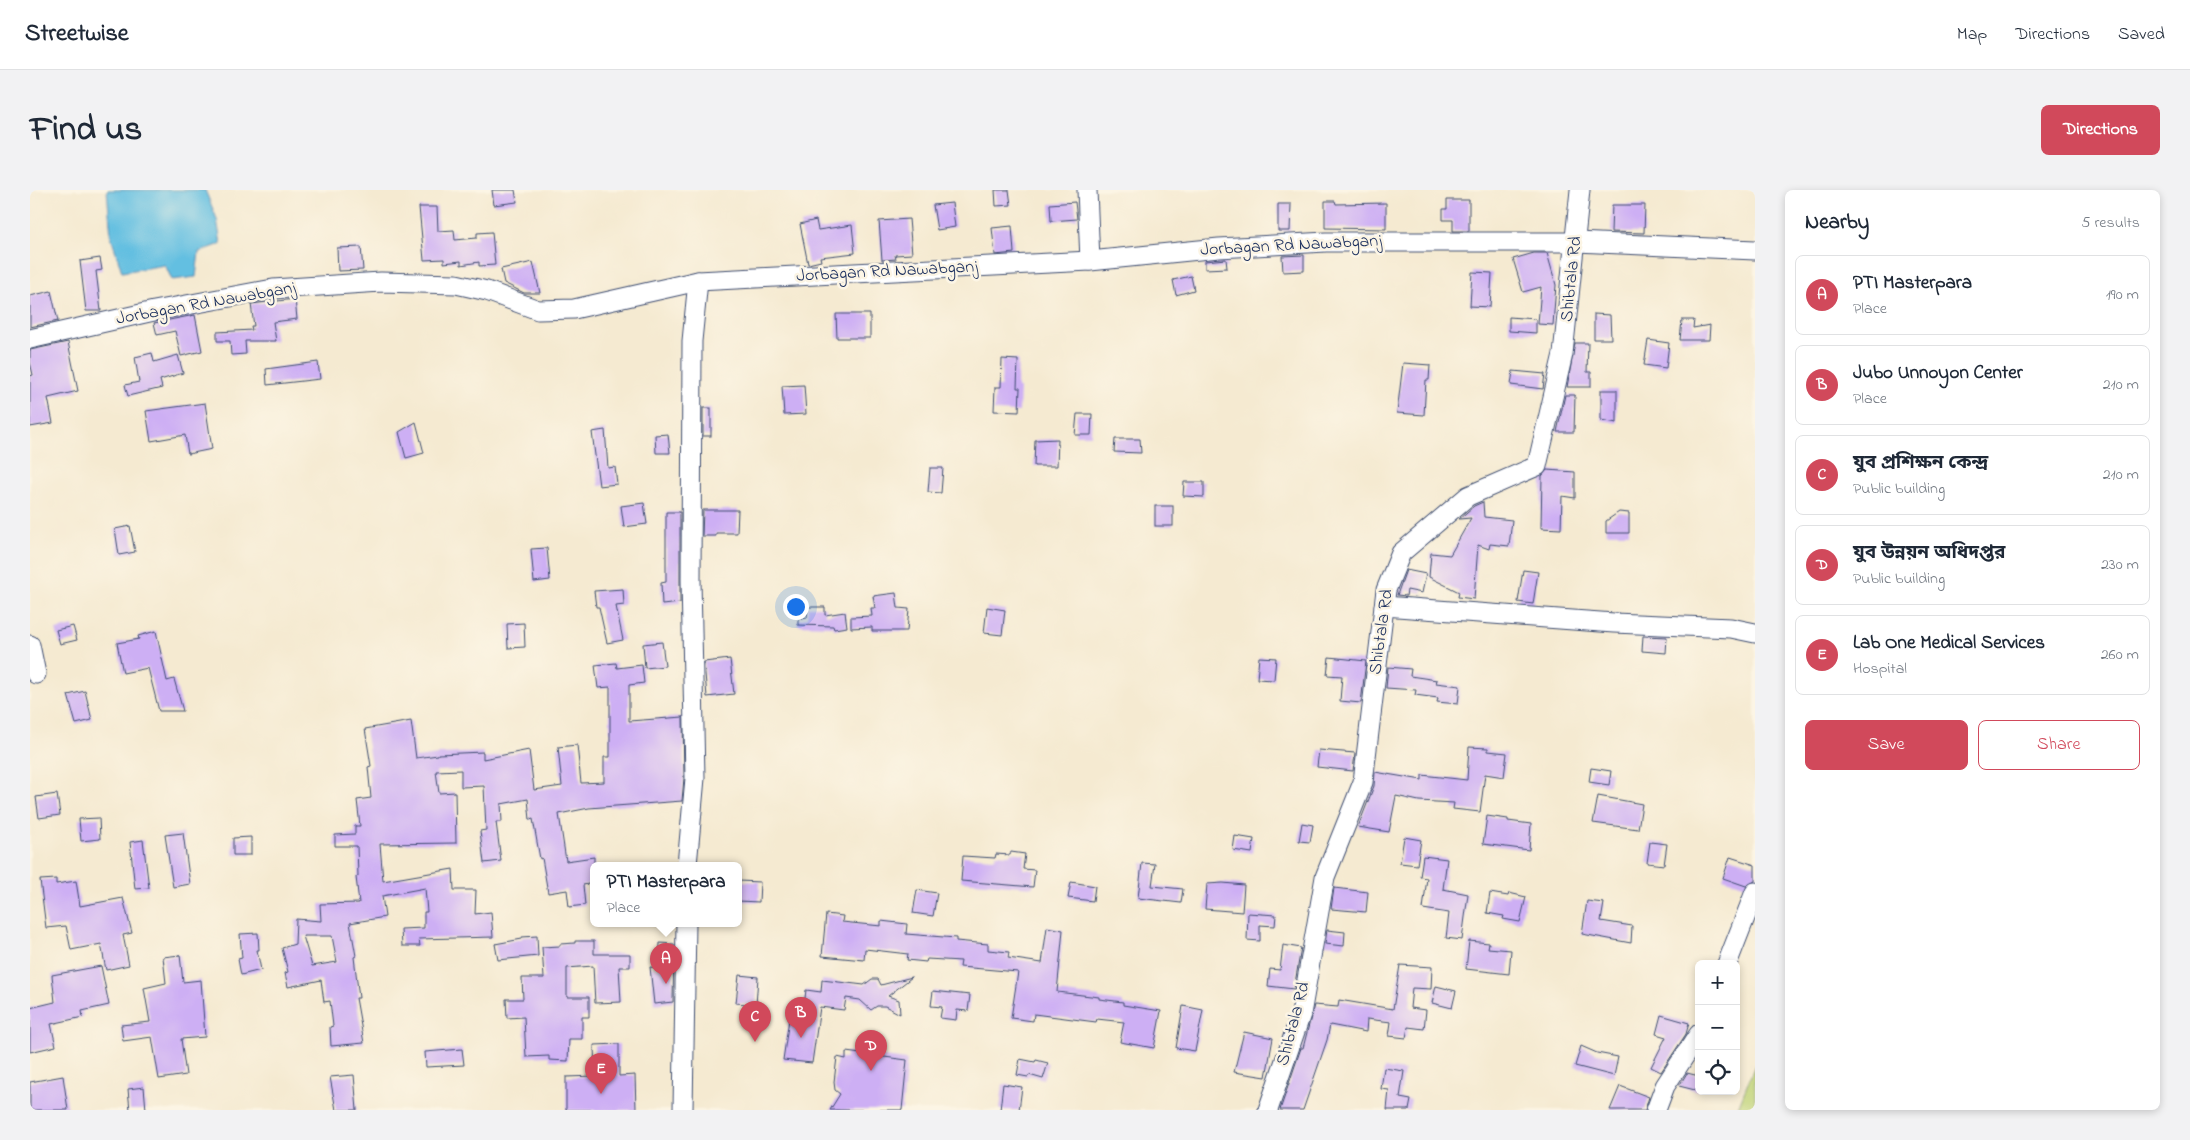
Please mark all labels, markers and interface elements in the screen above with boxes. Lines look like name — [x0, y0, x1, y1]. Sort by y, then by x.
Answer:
text: Streetwise — [25, 17, 129, 52]
text: Map — [1957, 22, 1987, 48]
text: Directions — [2015, 22, 2090, 48]
text: Saved — [2118, 22, 2165, 48]
text: Find us — [30, 105, 142, 156]
button: Directions — [2041, 105, 2160, 155]
text: Nearby — [1805, 208, 1869, 238]
text: 5 results — [2081, 211, 2140, 235]
street label: Jorbagan Rd Nawabganj — [1199, 228, 1383, 265]
street label: Shibtala Rd — [1555, 235, 1589, 323]
street label: Jorbagan Rd Nawabganj — [795, 254, 979, 291]
text: PTI Masterpara — [1853, 270, 1972, 297]
street label: Jorbagan Rd Nawabganj — [114, 275, 298, 334]
text: A — [1817, 283, 1827, 307]
text: 190 m — [2106, 283, 2139, 307]
text: Place — [1853, 297, 1887, 321]
text: Jubo Unnoyon Center — [1853, 360, 2023, 387]
text: B — [1817, 373, 1827, 397]
text: 210 m — [2103, 373, 2139, 397]
text: Place — [1853, 387, 1887, 411]
text: যুব প্রশিক্ষন কেন্দ্র — [1853, 450, 1988, 477]
text: C — [1818, 463, 1826, 487]
text: 210 m — [2103, 463, 2139, 487]
text: Public building — [1853, 477, 1945, 501]
text: যুব উন্নয়ন অধিদপ্তর — [1853, 540, 2006, 567]
text: D — [1816, 553, 1828, 577]
text: 230 m — [2101, 553, 2139, 577]
text: Public building — [1853, 567, 1945, 591]
street label: Shibtala Rd — [1363, 588, 1401, 676]
your location — [783, 594, 809, 620]
text: Lab One Medical Services — [1853, 630, 2045, 657]
text: E — [1817, 643, 1827, 667]
text: 260 m — [2101, 643, 2139, 667]
text: Hospital — [1853, 657, 1907, 681]
button: Save — [1805, 720, 1968, 770]
button: Share — [1978, 720, 2140, 770]
popup — [590, 862, 742, 927]
text: PTI Masterpara — [607, 869, 725, 896]
text: Place — [607, 896, 640, 920]
pin: A — [650, 943, 682, 984]
map controls — [1695, 960, 1740, 1095]
button: + — [1695, 960, 1740, 1005]
street label: Shibtala Rd — [1270, 979, 1318, 1069]
pin: B — [785, 997, 817, 1038]
pin: C — [739, 1001, 771, 1042]
button: − — [1695, 1005, 1740, 1050]
pin: D — [855, 1030, 887, 1071]
button: locate — [1695, 1050, 1740, 1095]
pin: E — [585, 1053, 617, 1094]

